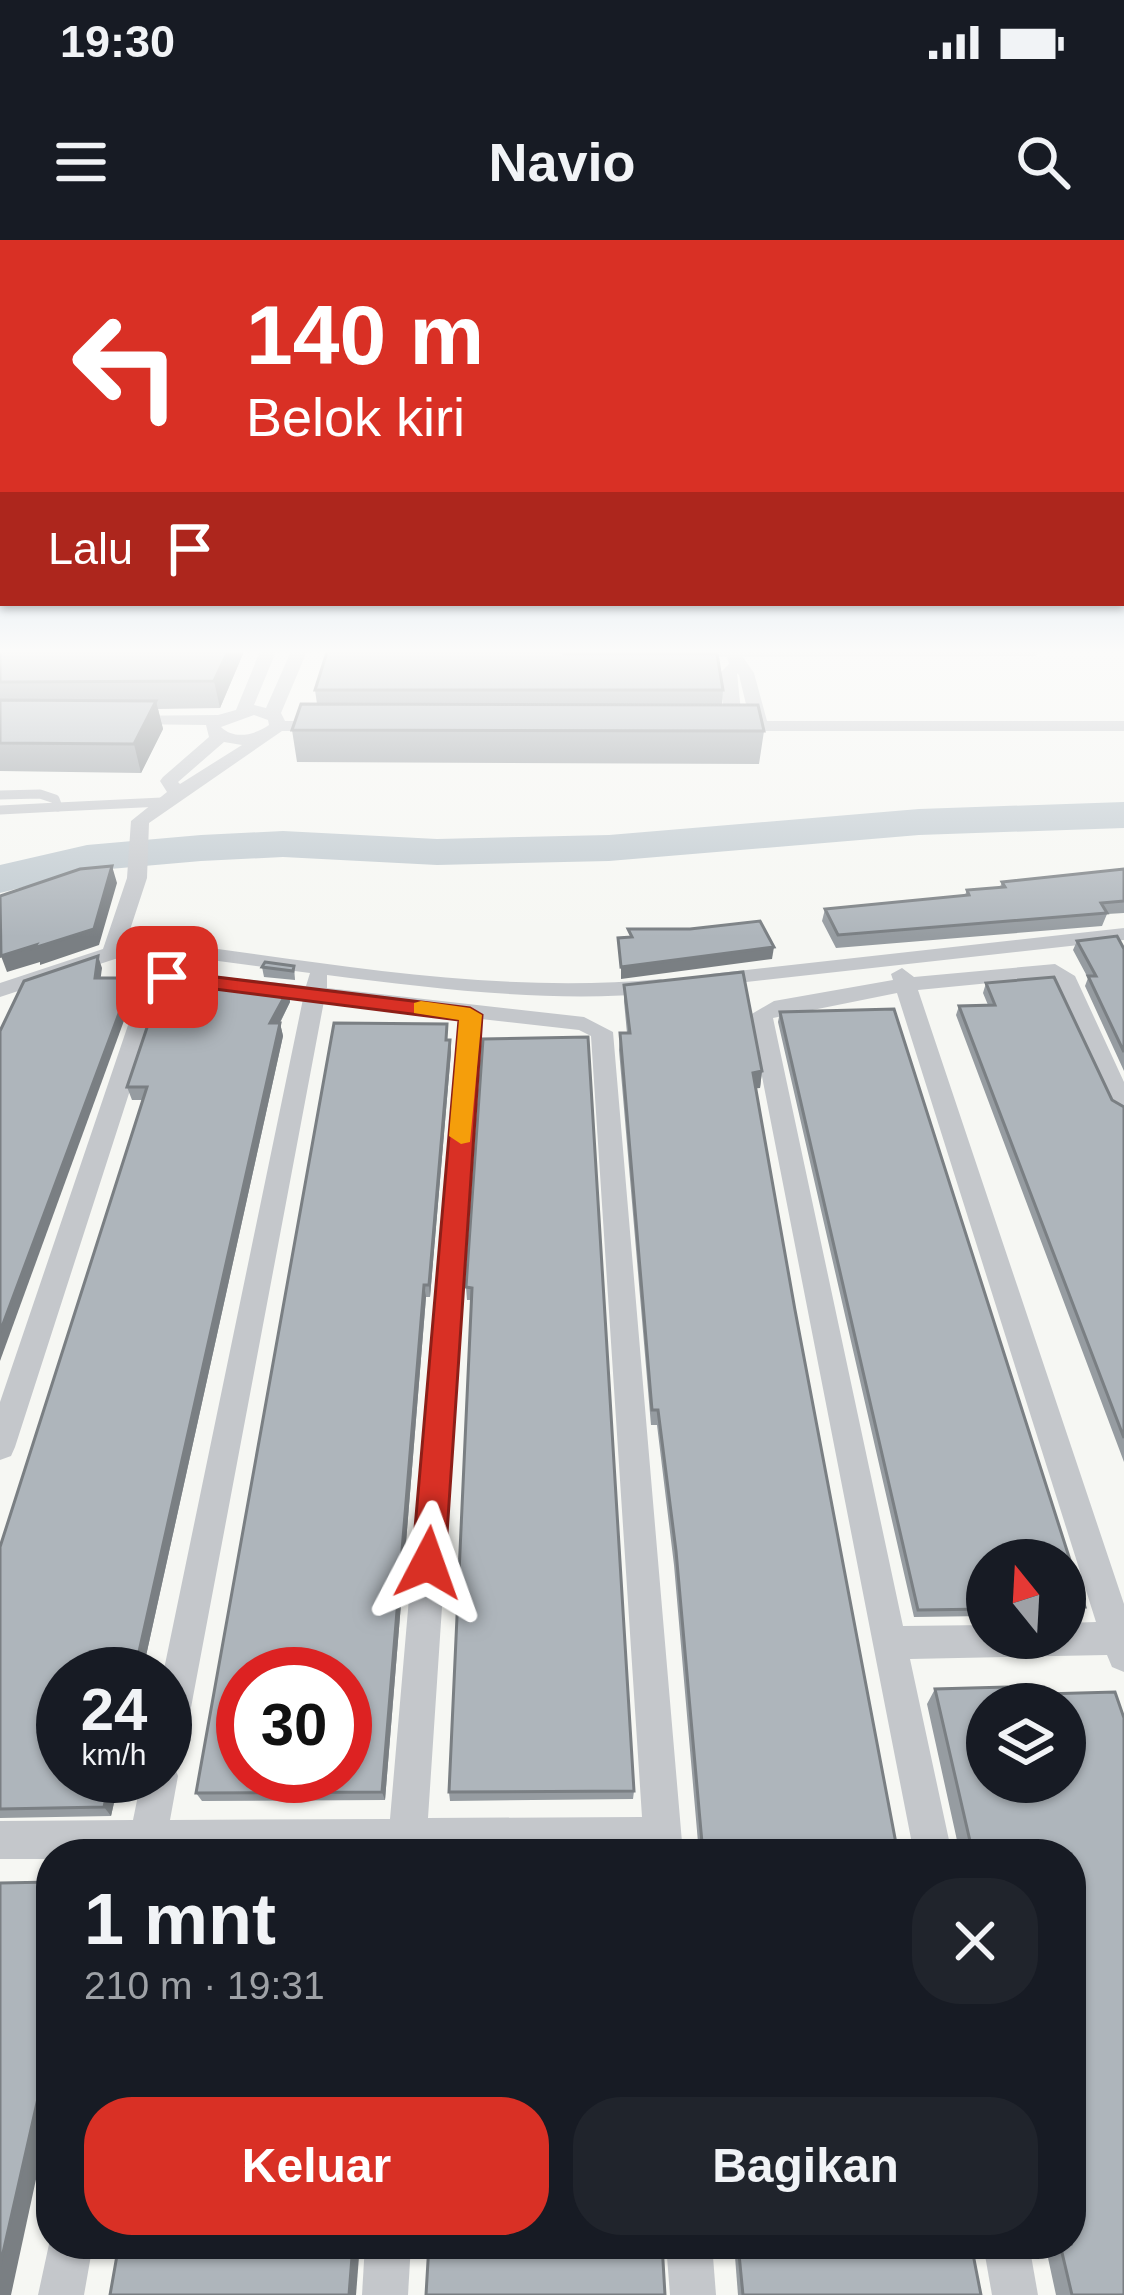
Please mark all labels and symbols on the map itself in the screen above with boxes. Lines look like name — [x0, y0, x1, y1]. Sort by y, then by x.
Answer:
pin — [116, 926, 218, 1028]
position arrow — [365, 1500, 491, 1626]
north arrow — [966, 1539, 1086, 1659]
speed limit sign: 30 — [216, 1647, 372, 1803]

